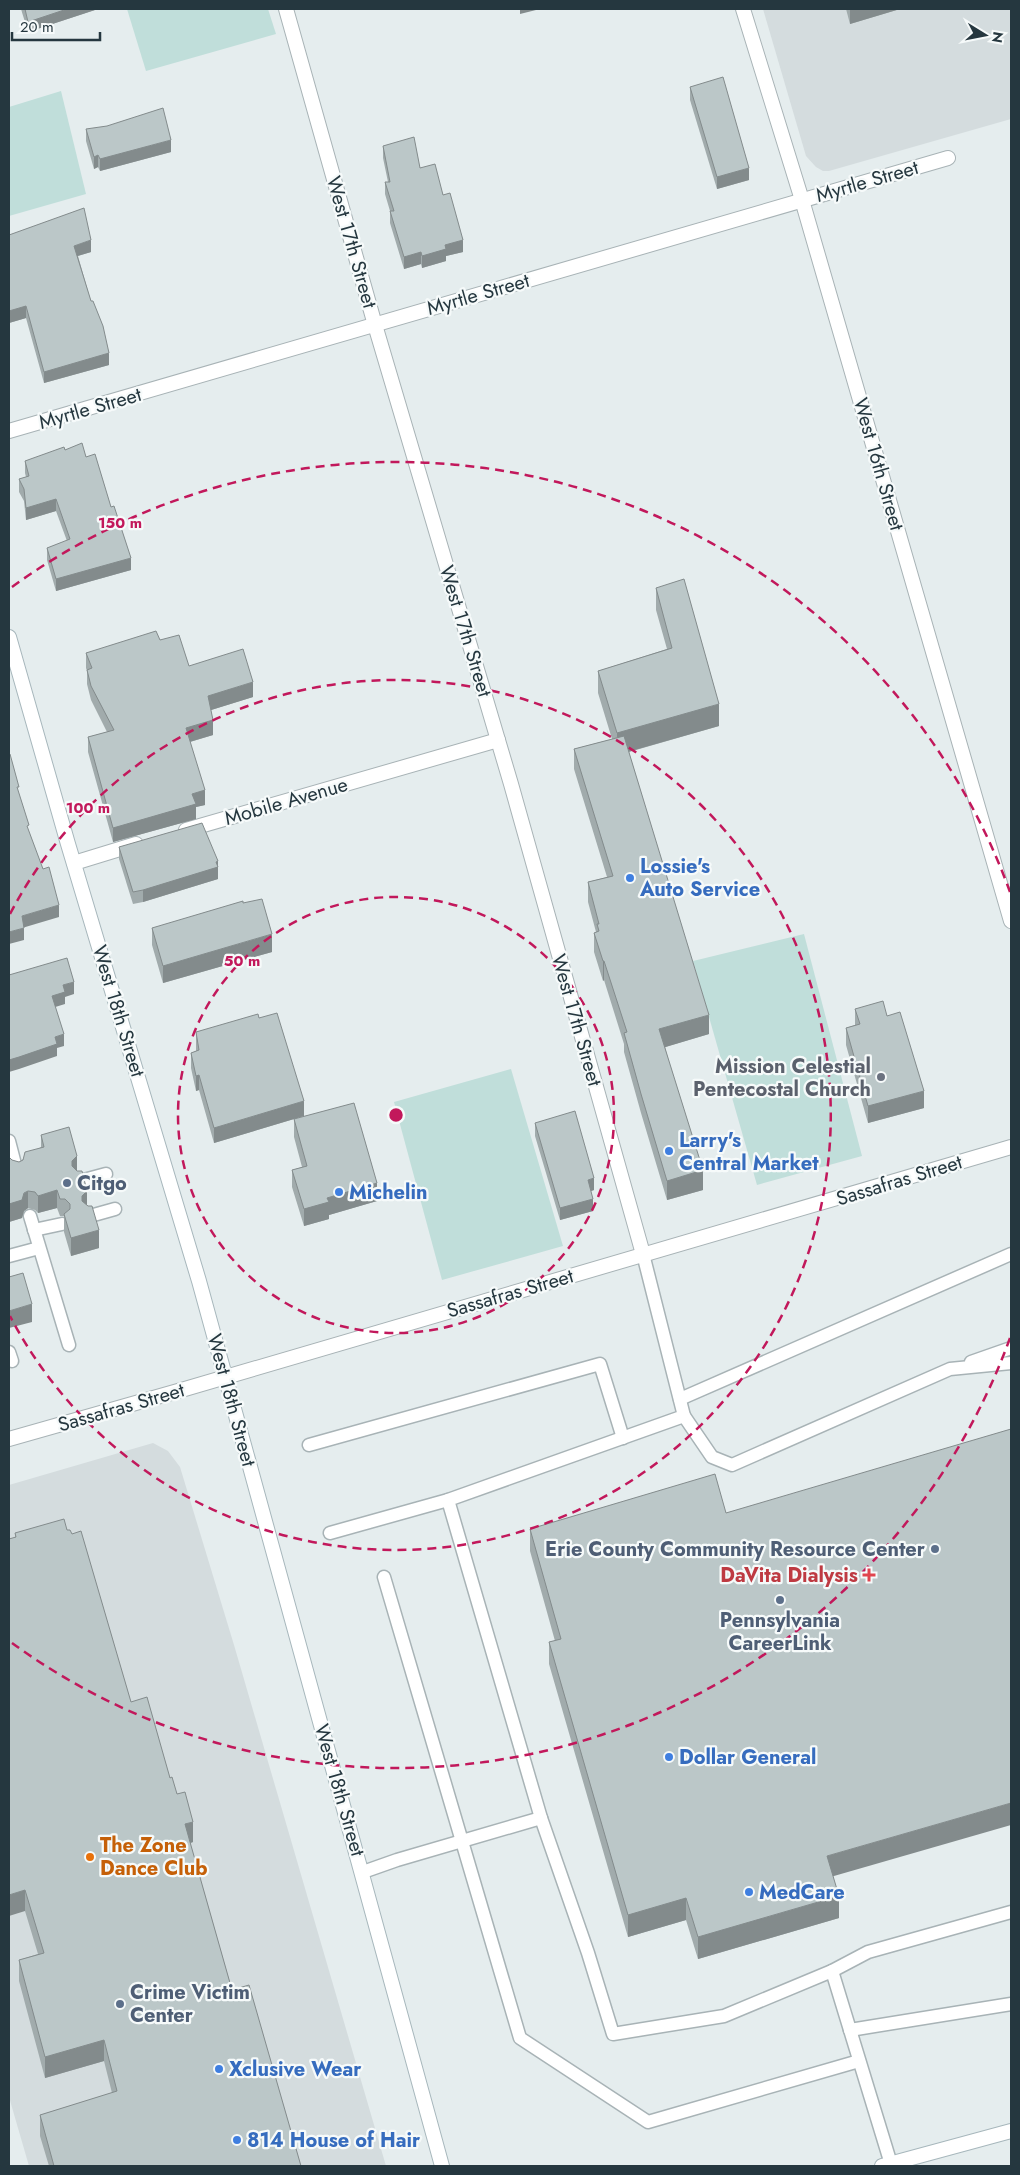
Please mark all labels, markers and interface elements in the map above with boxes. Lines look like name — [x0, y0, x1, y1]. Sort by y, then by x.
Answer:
scale bar — [12, 10, 100, 42]
north arrow — [960, 10, 1010, 60]
text: 20 m — [20, 16, 54, 38]
text: N — [987, 30, 1009, 44]
street label: Myrtle Street — [813, 153, 922, 210]
street label: West 17th Street — [319, 173, 384, 312]
street label: Myrtle Street — [424, 266, 533, 323]
street label: Myrtle Street — [36, 380, 145, 437]
street label: West 16th Street — [846, 394, 911, 534]
text: 150 m — [98, 512, 142, 534]
street label: West 17th Street — [432, 562, 499, 701]
street label: Mobile Avenue — [221, 770, 351, 833]
text: 100 m — [66, 797, 110, 819]
place label: Lossie's Auto Service — [639, 852, 760, 904]
marker: Lossie's Auto Service — [624, 872, 636, 884]
street label: West 18th Street — [85, 942, 152, 1081]
text: 50 m — [224, 950, 260, 972]
street label: West 17th Street — [544, 951, 609, 1090]
place label: Mission Celestial Pentecostal Church — [693, 1052, 871, 1104]
marker: Mission Celestial Pentecostal Church — [875, 1071, 887, 1083]
centre of rings — [387, 1106, 405, 1124]
place label: Larry's Central Market — [679, 1126, 819, 1178]
marker: Larry's Central Market — [663, 1145, 675, 1157]
street label: Sassafras Street — [833, 1148, 966, 1213]
place label: Citgo — [77, 1169, 127, 1198]
marker: Citgo — [61, 1177, 73, 1189]
place label: Michelin — [349, 1178, 427, 1207]
marker: Michelin — [333, 1186, 345, 1198]
street label: Sassafras Street — [444, 1262, 577, 1325]
street label: West 18th Street — [200, 1331, 263, 1470]
street label: Sassafras Street — [55, 1376, 188, 1439]
place label: Erie County Community Resource Center — [545, 1535, 926, 1564]
marker: Erie County Community Resource Center — [929, 1543, 941, 1555]
place label: DaVita Dialysis — [720, 1561, 858, 1590]
marker: DaVita Dialysis — [862, 1568, 876, 1582]
marker: Pennsylvania CareerLink — [774, 1594, 786, 1606]
place label: Pennsylvania CareerLink — [720, 1606, 840, 1658]
street label: West 18th Street — [307, 1721, 372, 1860]
place label: Dollar General — [679, 1743, 816, 1772]
marker: Dollar General — [663, 1751, 675, 1763]
place label: The Zone Dance Club — [100, 1831, 208, 1883]
marker: The Zone Dance Club — [84, 1851, 96, 1863]
place label: MedCare — [759, 1878, 845, 1907]
marker: MedCare — [743, 1886, 755, 1898]
place label: Crime Victim Center — [130, 1978, 250, 2030]
marker: Crime Victim Center — [114, 1998, 126, 2010]
place label: Xclusive Wear — [229, 2055, 362, 2084]
marker: Xclusive Wear — [213, 2063, 225, 2075]
place label: 814 House of Hair — [247, 2126, 421, 2155]
marker: 814 House of Hair — [231, 2134, 243, 2146]

